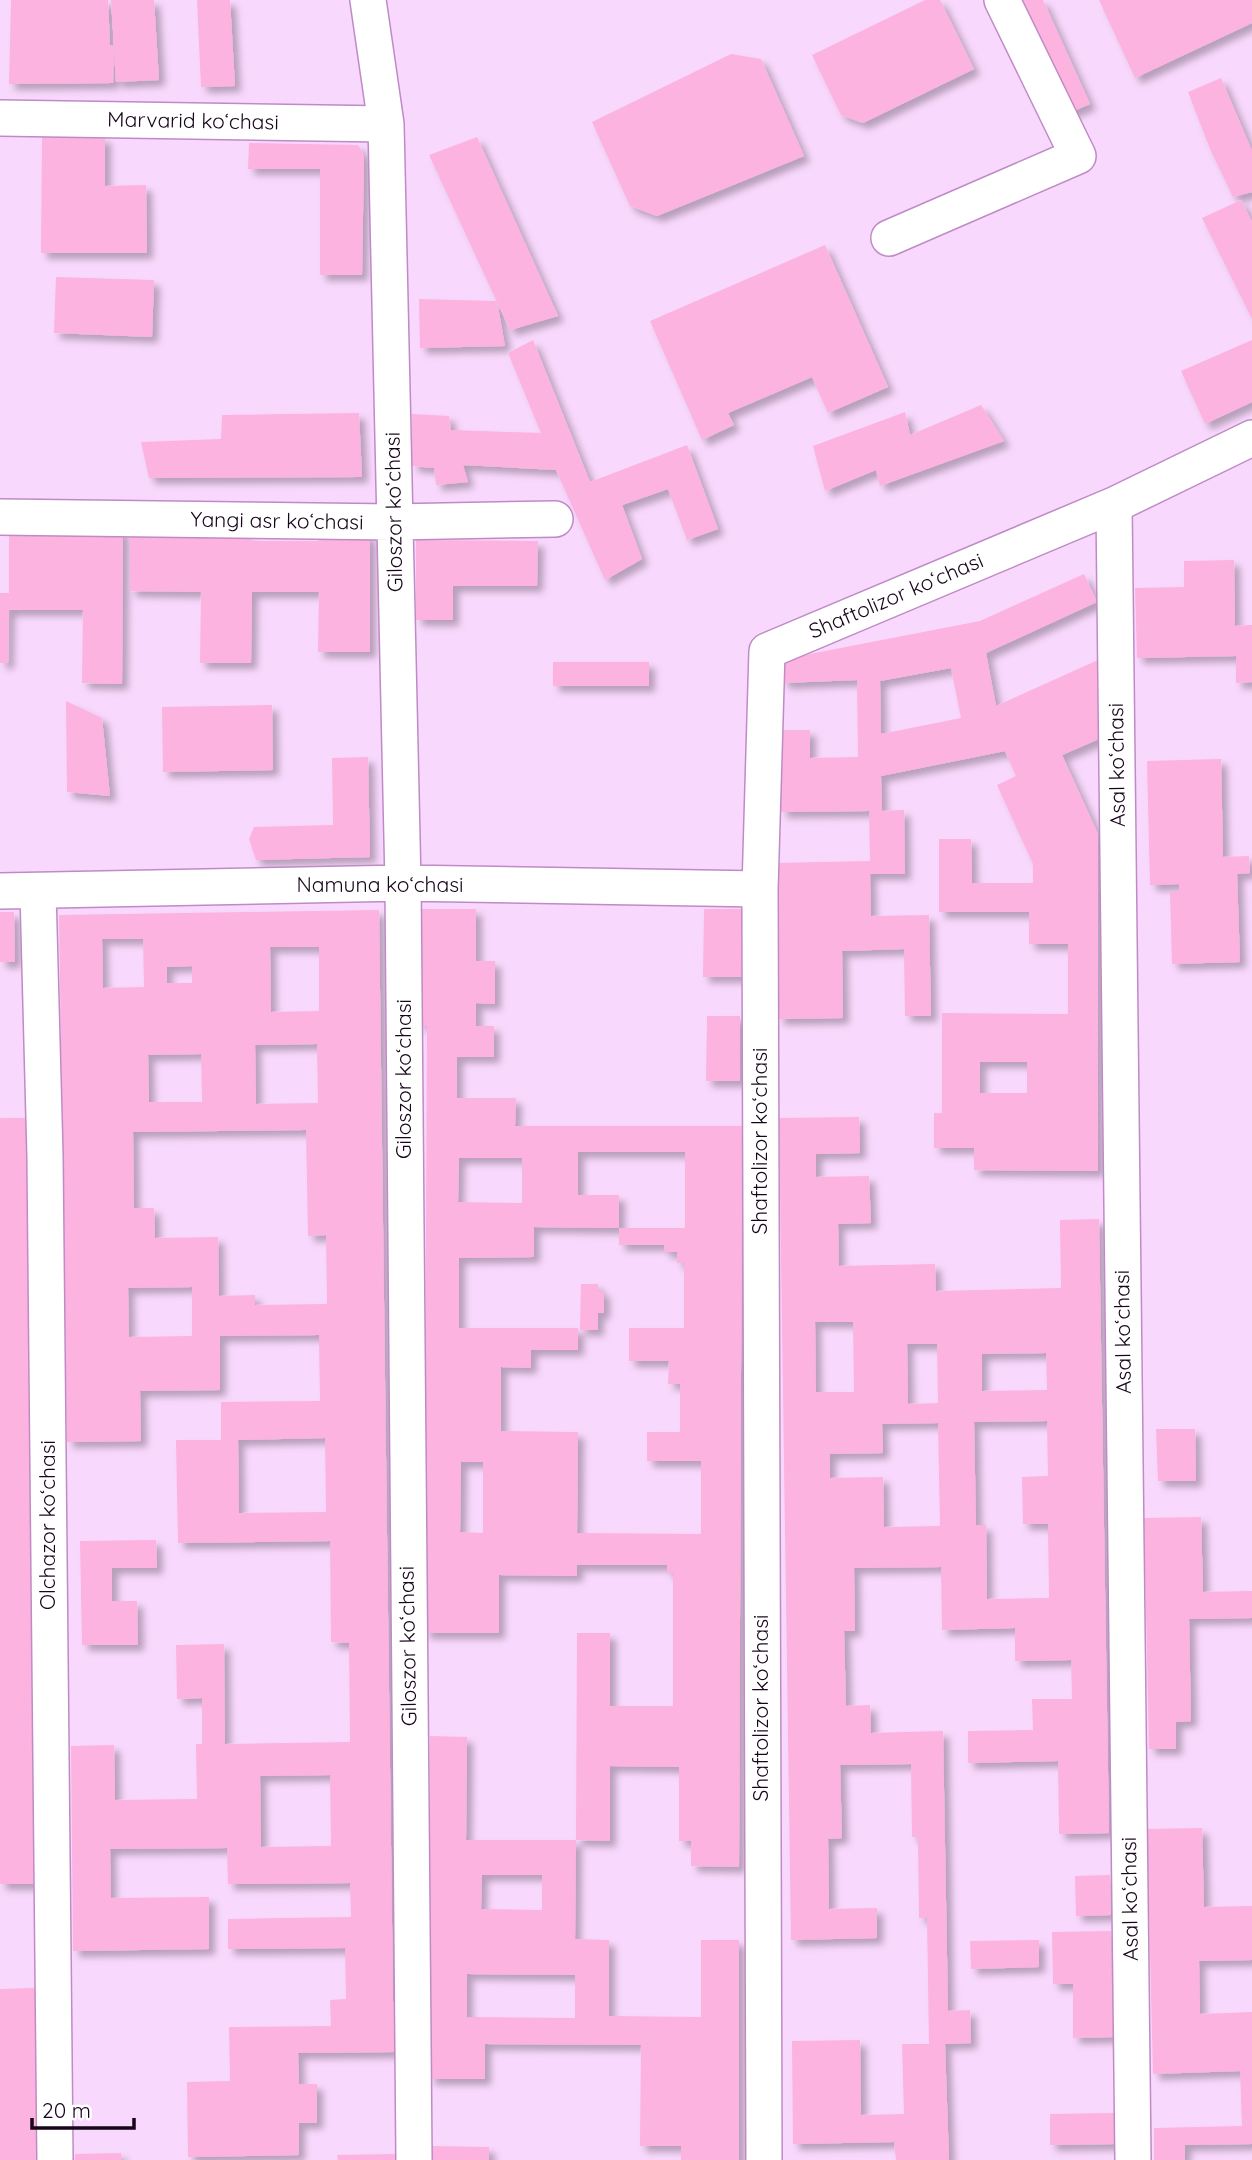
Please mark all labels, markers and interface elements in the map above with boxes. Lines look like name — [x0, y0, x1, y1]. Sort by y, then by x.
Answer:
street label: Marvarid koʻchasi — [107, 106, 279, 134]
street label: Giloszor koʻchasi — [379, 432, 407, 592]
street label: Yangi asr koʻchasi — [190, 505, 364, 535]
street label: Shaftolizor koʻchasi — [804, 547, 987, 644]
street label: Asal koʻchasi — [1102, 703, 1130, 827]
street label: Namuna koʻchasi — [296, 871, 464, 897]
street label: Giloszor koʻchasi — [390, 999, 416, 1159]
street label: Shaftolizor koʻchasi — [746, 1048, 772, 1234]
street label: Asal koʻchasi — [1108, 1270, 1136, 1394]
street label: Olchazor koʻchasi — [34, 1440, 60, 1610]
street label: Giloszor koʻchasi — [393, 1566, 421, 1726]
street label: Shaftolizor koʻchasi — [747, 1615, 773, 1801]
street label: Asal koʻchasi — [1115, 1837, 1143, 1961]
scale bar — [32, 2086, 133, 2130]
text: 20 m — [42, 2097, 91, 2123]

